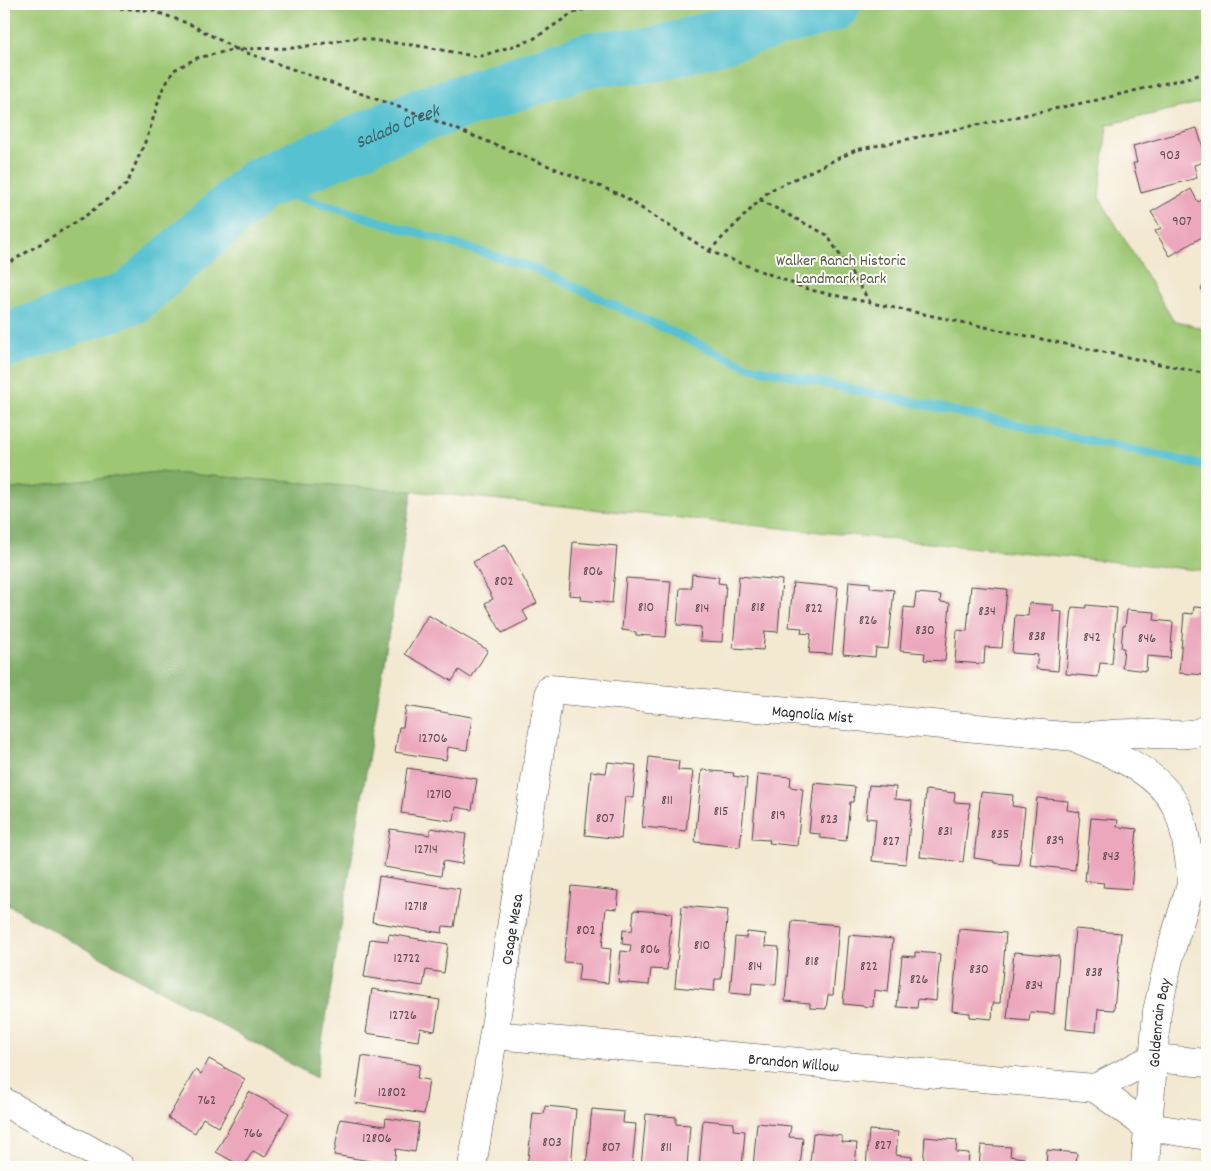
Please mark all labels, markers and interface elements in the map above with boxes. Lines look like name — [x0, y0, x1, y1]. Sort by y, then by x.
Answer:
water label: Salado Creek — [352, 99, 444, 157]
house number: 903 — [1160, 146, 1180, 166]
house number: 907 — [1172, 212, 1192, 232]
park label: Walker Ranch Historic Landmark Park — [776, 250, 906, 291]
house number: 806 — [583, 562, 603, 582]
house number: 802 — [494, 572, 514, 592]
house number: 810 — [638, 598, 654, 618]
house number: 818 — [751, 598, 766, 618]
house number: 814 — [695, 599, 709, 619]
house number: 822 — [805, 599, 823, 619]
house number: 834 — [978, 602, 996, 622]
house number: 826 — [859, 611, 877, 631]
house number: 830 — [915, 621, 935, 641]
house number: 838 — [1028, 627, 1046, 647]
house number: 842 — [1083, 628, 1101, 648]
house number: 846 — [1138, 629, 1156, 649]
street label: Magnolia Mist — [771, 700, 854, 731]
house number: 12706 — [418, 729, 448, 749]
house number: 12710 — [426, 785, 452, 805]
house number: 811 — [661, 791, 673, 811]
house number: 815 — [713, 802, 729, 822]
house number: 819 — [770, 806, 786, 826]
house number: 807 — [596, 809, 614, 829]
house number: 823 — [820, 810, 838, 830]
house number: 831 — [938, 822, 952, 842]
house number: 835 — [991, 825, 1009, 845]
house number: 839 — [1046, 831, 1064, 851]
house number: 827 — [882, 832, 900, 852]
house number: 12714 — [414, 840, 438, 860]
house number: 843 — [1102, 847, 1120, 867]
street label: Osage Mesa — [496, 892, 530, 967]
house number: 12718 — [404, 897, 428, 917]
house number: 802 — [576, 921, 596, 941]
house number: 810 — [694, 936, 710, 956]
house number: 806 — [640, 940, 660, 960]
house number: 12722 — [394, 949, 420, 969]
house number: 818 — [805, 952, 820, 972]
house number: 814 — [748, 957, 762, 977]
house number: 822 — [860, 957, 878, 977]
house number: 830 — [969, 960, 989, 980]
house number: 838 — [1085, 963, 1103, 983]
house number: 826 — [910, 970, 928, 990]
house number: 834 — [1025, 976, 1043, 996]
street label: Goldenrain Bay — [1144, 976, 1178, 1068]
house number: 12726 — [389, 1006, 417, 1026]
street label: Brandon Willow — [747, 1048, 840, 1079]
house number: 12802 — [378, 1083, 406, 1103]
house number: 762 — [198, 1091, 216, 1111]
house number: 766 — [243, 1124, 263, 1144]
house number: 12806 — [362, 1129, 392, 1149]
house number: 803 — [542, 1133, 562, 1153]
house number: 827 — [874, 1136, 892, 1156]
house number: 807 — [602, 1138, 620, 1158]
house number: 811 — [660, 1138, 672, 1158]

